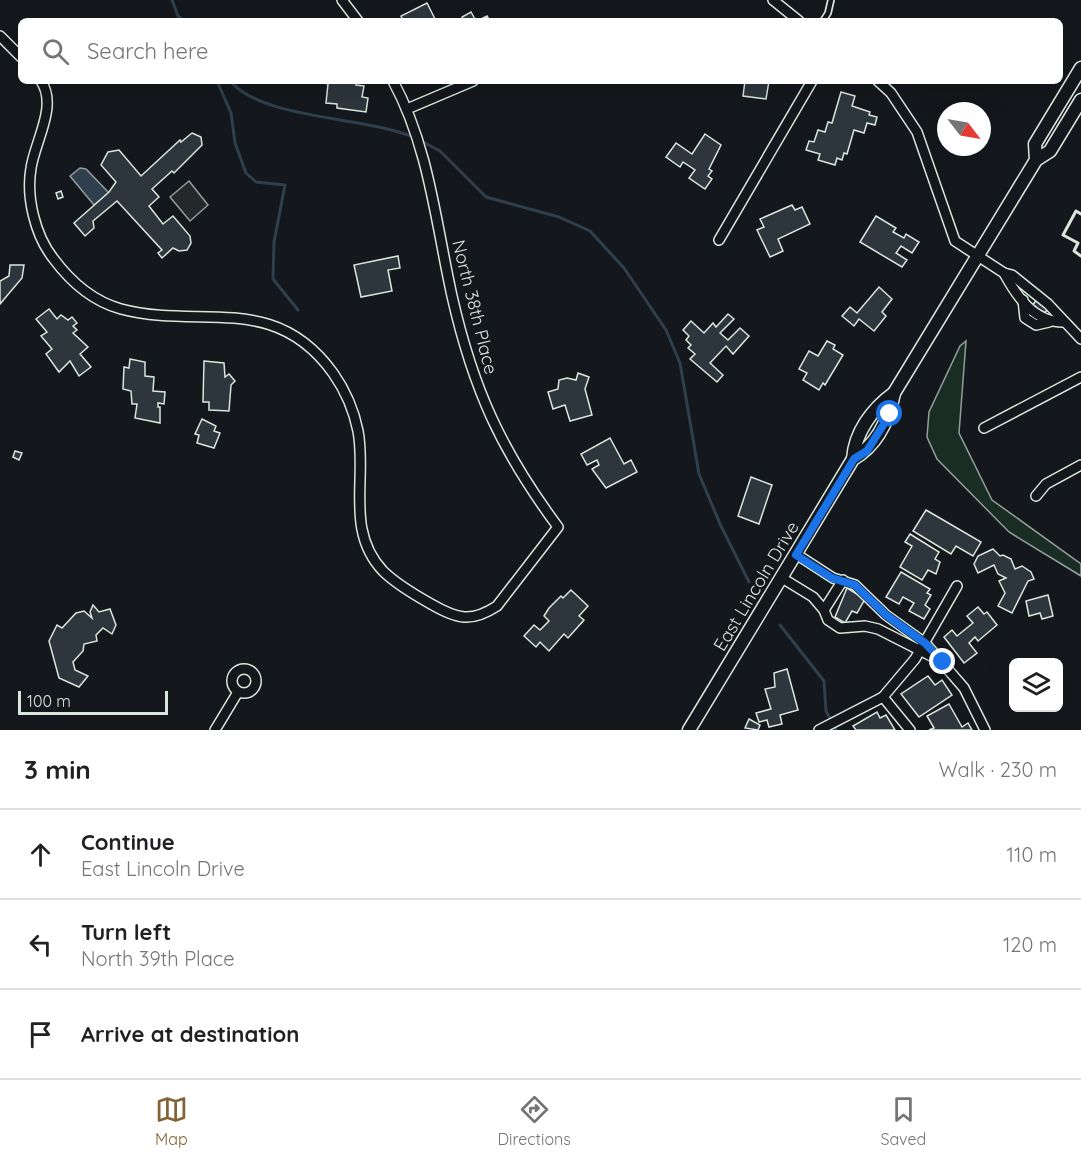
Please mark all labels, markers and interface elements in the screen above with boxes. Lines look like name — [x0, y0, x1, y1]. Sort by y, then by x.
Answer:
search box — [18, 18, 1063, 84]
icon: search — [39, 35, 72, 68]
text: Search here — [87, 37, 208, 65]
north arrow — [937, 102, 991, 156]
street label: North 38th Place — [447, 237, 503, 377]
route start — [876, 400, 902, 426]
street label: East Lincoln Drive — [708, 517, 804, 655]
route end — [929, 648, 955, 674]
map controls — [1009, 658, 1063, 712]
button: layers — [1009, 658, 1063, 712]
scale bar — [18, 688, 168, 716]
text: 100 m — [27, 691, 71, 711]
text: 3 min — [24, 753, 91, 786]
text: Walk · 230 m — [938, 757, 1057, 782]
text: Continue — [81, 828, 175, 856]
icon: ahead — [24, 838, 57, 871]
text: 110 m — [1007, 842, 1057, 867]
text: East Lincoln Drive — [81, 856, 245, 881]
text: Turn left — [81, 918, 171, 946]
icon: left — [24, 928, 57, 961]
text: 120 m — [1003, 932, 1057, 957]
text: North 39th Place — [81, 946, 234, 971]
icon: arrive — [24, 1018, 57, 1051]
text: Arrive at destination — [81, 1020, 299, 1048]
tab: Map — [155, 1093, 188, 1149]
tab: Directions — [498, 1093, 571, 1149]
tab: Saved — [881, 1093, 926, 1149]

